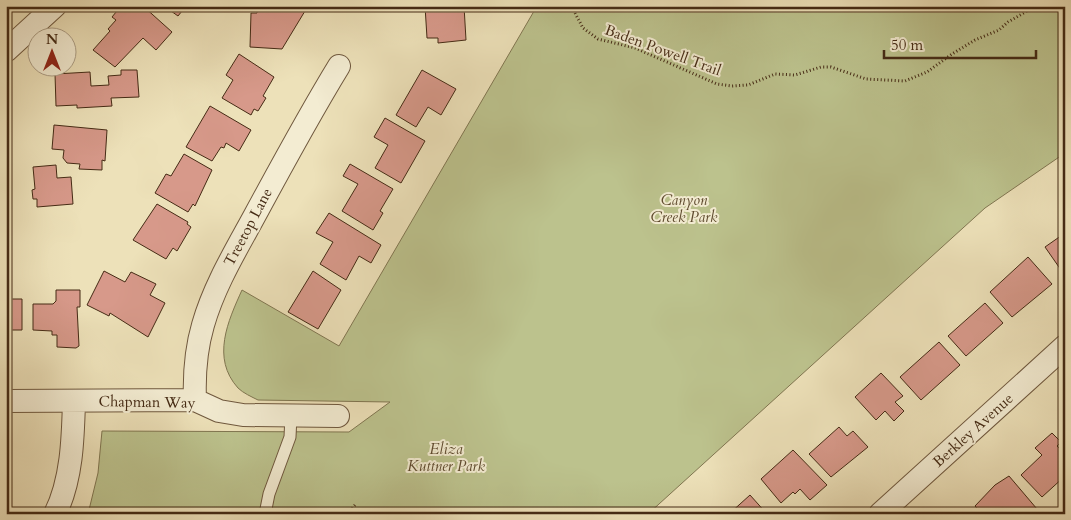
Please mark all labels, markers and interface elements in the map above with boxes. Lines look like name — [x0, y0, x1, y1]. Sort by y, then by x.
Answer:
street label: Baden Powell Trail — [602, 20, 724, 80]
north arrow — [28, 28, 78, 78]
scale bar — [884, 28, 1036, 60]
text: N — [46, 30, 58, 49]
text: 50 m — [891, 35, 923, 55]
street label: Treetop Lane — [219, 184, 277, 270]
park label: Canyon Creek Park — [651, 190, 718, 227]
street label: Berkley Avenue — [929, 388, 1018, 471]
street label: Chapman Way — [98, 391, 196, 413]
park label: Eliza Kuttner Park — [407, 439, 485, 476]

